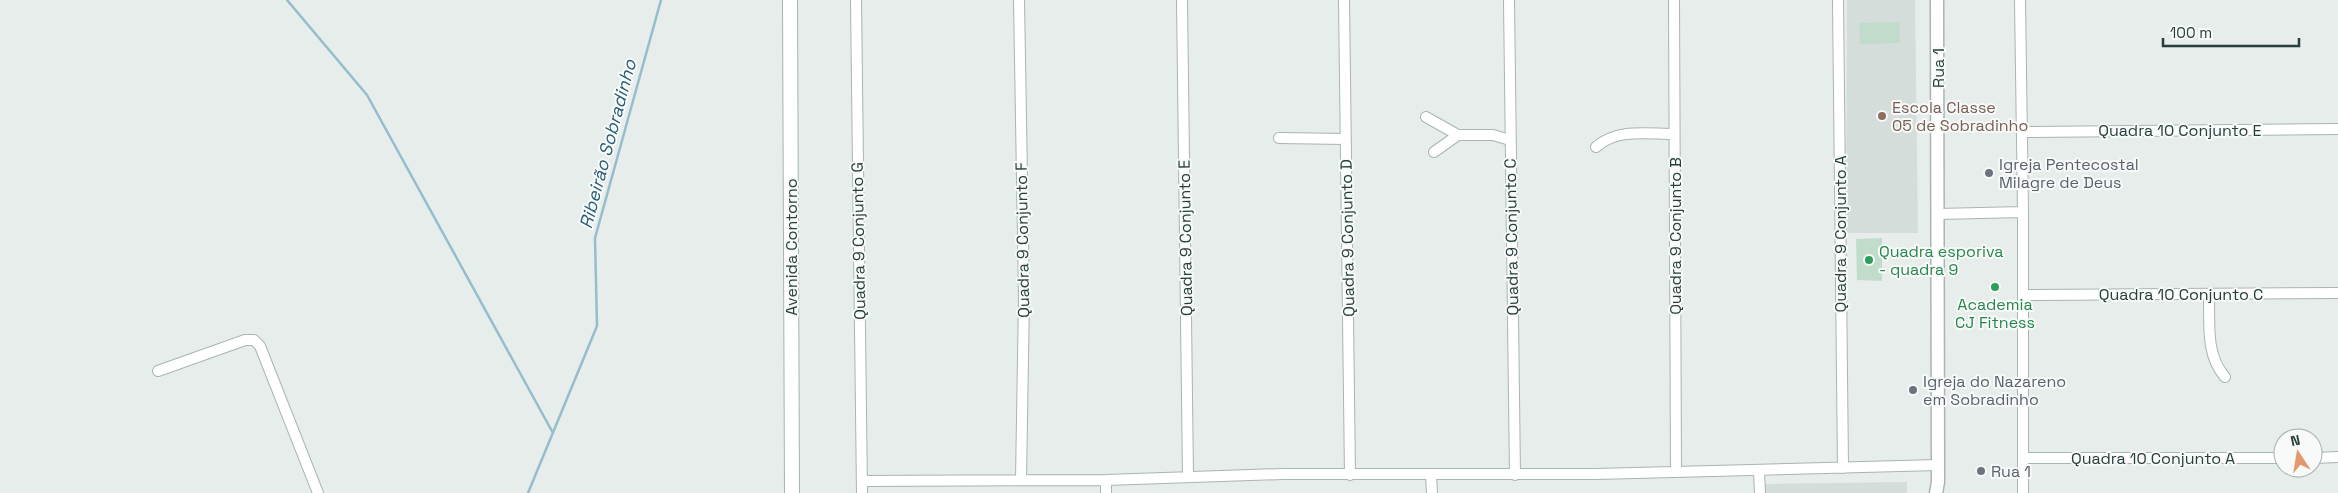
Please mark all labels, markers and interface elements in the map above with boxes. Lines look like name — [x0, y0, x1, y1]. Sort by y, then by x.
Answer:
scale bar — [2163, 15, 2299, 47]
text: 100 m — [2170, 23, 2212, 42]
street label: Rua 1 — [1928, 48, 1949, 88]
water label: Ribeirão Sobradinho — [574, 56, 641, 231]
place label: Escola Classe 05 de Sobradinho — [1892, 97, 2028, 136]
marker: Escola Classe 05 de Sobradinho — [1876, 110, 1888, 122]
street label: Quadra 10 Conjunto E — [2098, 120, 2262, 141]
place label: Igreja Pentecostal Milagre de Deus — [1999, 154, 2139, 193]
street label: Quadra 9 Conjunto A — [1830, 156, 1851, 313]
street label: Quadra 9 Conjunto B — [1665, 157, 1686, 315]
street label: Quadra 9 Conjunto C — [1500, 158, 1523, 316]
street label: Quadra 9 Conjunto D — [1336, 159, 1359, 317]
street label: Quadra 9 Conjunto E — [1174, 160, 1197, 316]
street label: Quadra 9 Conjunto G — [847, 162, 870, 320]
street label: Quadra 9 Conjunto F — [1011, 162, 1034, 318]
marker: Igreja Pentecostal Milagre de Deus — [1983, 167, 1995, 179]
street label: Avenida Contorno — [781, 178, 802, 316]
place label: Quadra esporiva - quadra 9 — [1879, 241, 2003, 280]
marker: Quadra esporiva - quadra 9 — [1863, 254, 1875, 266]
marker: Academia CJ Fitness — [1989, 281, 2001, 293]
street label: Quadra 10 Conjunto C — [2099, 284, 2263, 305]
place label: Academia CJ Fitness — [1955, 294, 2035, 333]
place label: Igreja do Nazareno em Sobradinho — [1923, 371, 2066, 410]
marker: Igreja do Nazareno em Sobradinho — [1907, 384, 1919, 396]
north arrow — [2273, 428, 2323, 478]
text: N — [2289, 431, 2302, 450]
street label: Quadra 10 Conjunto A — [2071, 448, 2235, 469]
place label: Rua 1 — [1991, 461, 2031, 482]
marker: Rua 1 — [1975, 465, 1987, 477]

